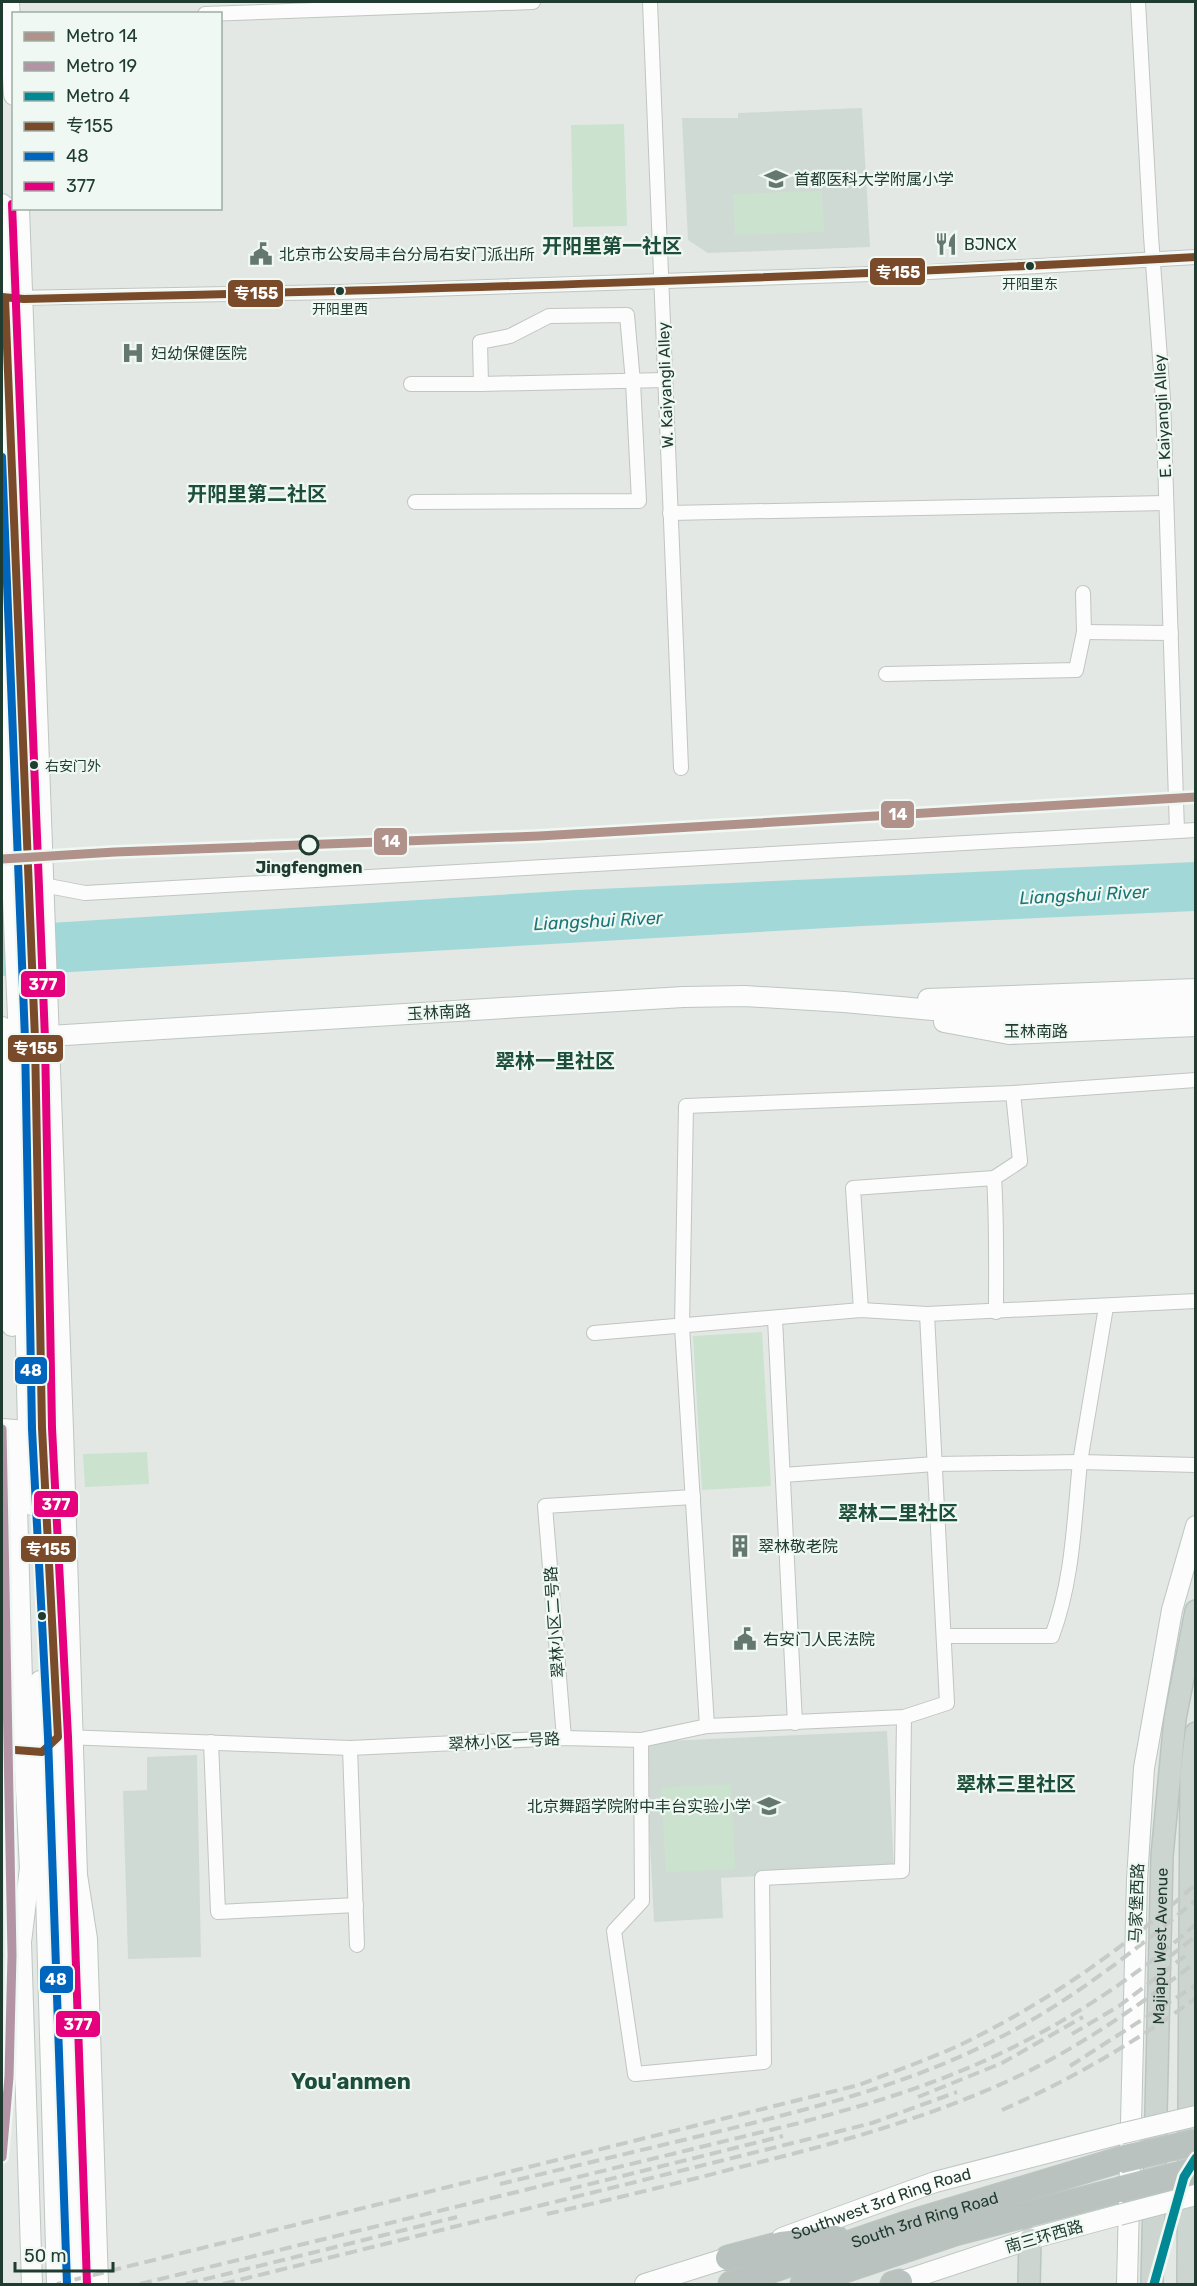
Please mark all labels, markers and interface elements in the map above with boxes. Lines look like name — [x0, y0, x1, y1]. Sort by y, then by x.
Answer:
legend — [12, 12, 222, 210]
text: Metro 14 — [66, 25, 138, 47]
text: Metro 19 — [66, 55, 137, 77]
text: Metro 4 — [66, 85, 130, 107]
text: 专155 — [66, 115, 113, 137]
text: 48 — [66, 145, 89, 167]
school or university icon: 首都医科大学附属小学 — [763, 166, 789, 192]
place label: 首都医科大学附属小学 — [794, 170, 954, 189]
text: 377 — [66, 175, 95, 197]
restaurant icon: BJNCX — [933, 231, 959, 257]
district label: 开阳里第一社区 — [542, 234, 682, 258]
place label: BJNCX — [964, 235, 1017, 254]
public building icon: 北京市公安局丰台分局右安门派出所 — [248, 241, 274, 267]
place label: 北京市公安局丰台分局右安门派出所 — [279, 245, 535, 264]
line badge: 专155 — [869, 257, 926, 286]
marker: 开阳里东 — [1024, 260, 1036, 272]
text: 专155 — [876, 263, 920, 282]
place label: 开阳里东 — [1002, 276, 1058, 293]
line badge: 专155 — [227, 279, 284, 308]
text: 专155 — [234, 284, 278, 303]
marker: 开阳里西 — [334, 285, 346, 297]
place label: 开阳里西 — [312, 301, 368, 318]
street label: W. Kaiyangli Alley — [654, 321, 677, 448]
hospital icon: 妇幼保健医院 — [120, 340, 146, 366]
place label: 妇幼保健医院 — [151, 344, 247, 363]
street label: E. Kaiyangli Alley — [1150, 354, 1175, 478]
district label: 开阳里第二社区 — [187, 482, 327, 506]
place label: 右安门外 — [45, 758, 101, 775]
marker: 右安门外 — [28, 759, 40, 771]
line badge: 14 — [880, 800, 915, 829]
text: 14 — [889, 805, 908, 824]
line badge: 14 — [373, 827, 408, 856]
text: 14 — [382, 832, 401, 851]
marker: Jingfengmen — [299, 835, 319, 855]
place label: Jingfengmen — [255, 858, 363, 877]
water label: Liangshui River — [1019, 881, 1150, 909]
water label: Liangshui River — [533, 907, 664, 935]
line badge: 377 — [20, 970, 66, 998]
text: 377 — [29, 975, 57, 994]
street label: 玉林南路 — [407, 1001, 471, 1024]
street label: 玉林南路 — [1004, 1022, 1068, 1041]
line badge: 专155 — [7, 1034, 64, 1063]
text: 专155 — [13, 1039, 57, 1058]
district label: 翠林一里社区 — [495, 1049, 615, 1073]
line badge: 48 — [14, 1356, 48, 1385]
text: 48 — [20, 1361, 42, 1380]
line badge: 377 — [33, 1490, 79, 1518]
text: 377 — [42, 1495, 70, 1514]
district label: 翠林二里社区 — [838, 1501, 958, 1525]
building icon: 翠林敬老院 — [727, 1533, 753, 1559]
line badge: 专155 — [20, 1535, 77, 1563]
place label: 翠林敬老院 — [758, 1537, 838, 1556]
text: 专155 — [26, 1540, 70, 1559]
street label: 翠林小区二号路 — [541, 1565, 568, 1678]
unlabelled marker — [36, 1610, 48, 1622]
public building icon: 右安门人民法院 — [732, 1626, 758, 1652]
place label: 右安门人民法院 — [763, 1630, 875, 1649]
street label: 翠林小区一号路 — [448, 1729, 560, 1754]
district label: 翠林三里社区 — [956, 1772, 1076, 1796]
school or university icon: 北京舞蹈学院附中丰台实验小学 — [756, 1793, 782, 1819]
place label: 北京舞蹈学院附中丰台实验小学 — [527, 1797, 751, 1816]
street label: 马家堡西路 — [1126, 1863, 1147, 1943]
street label: Majiapu West Avenue — [1149, 1867, 1172, 2025]
line badge: 48 — [39, 1965, 74, 1994]
text: 48 — [45, 1970, 67, 1989]
line badge: 377 — [55, 2010, 101, 2038]
text: 377 — [64, 2015, 92, 2034]
district label: You'anmen — [291, 2068, 411, 2095]
street label: Southwest 3rd Ring Road — [789, 2164, 973, 2244]
street label: South 3rd Ring Road — [849, 2188, 1000, 2252]
street label: 南三环西路 — [1003, 2216, 1085, 2257]
scale bar — [15, 2235, 112, 2273]
text: 50 m — [24, 2245, 67, 2267]

